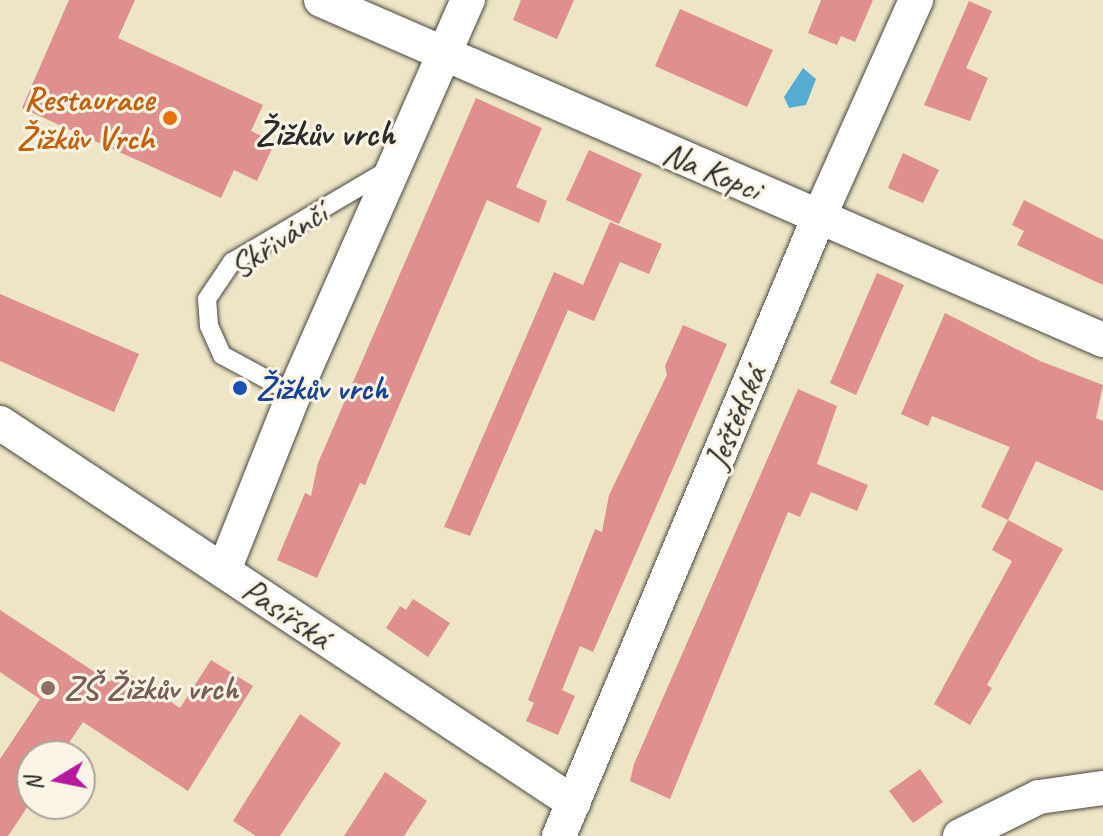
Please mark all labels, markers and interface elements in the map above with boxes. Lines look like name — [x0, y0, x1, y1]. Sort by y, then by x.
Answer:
place label: Restaurace Žižkův Vrch — [18, 78, 154, 158]
marker: Restaurace Žižkův Vrch — [161, 109, 179, 127]
district label: Žižkův vrch — [255, 112, 395, 156]
street label: Na Kopci — [657, 132, 767, 210]
street label: Skřivánčí — [222, 193, 334, 287]
street label: Ještědská — [695, 360, 775, 474]
place label: Žižkův vrch — [256, 368, 388, 408]
marker: Žižkův vrch — [231, 379, 249, 397]
street label: Pasířská — [235, 569, 339, 657]
place label: ZŠ Žižkův vrch — [64, 668, 239, 708]
marker: ZŠ Žižkův vrch — [39, 679, 57, 697]
north arrow — [16, 740, 96, 820]
text: N — [19, 775, 49, 793]

